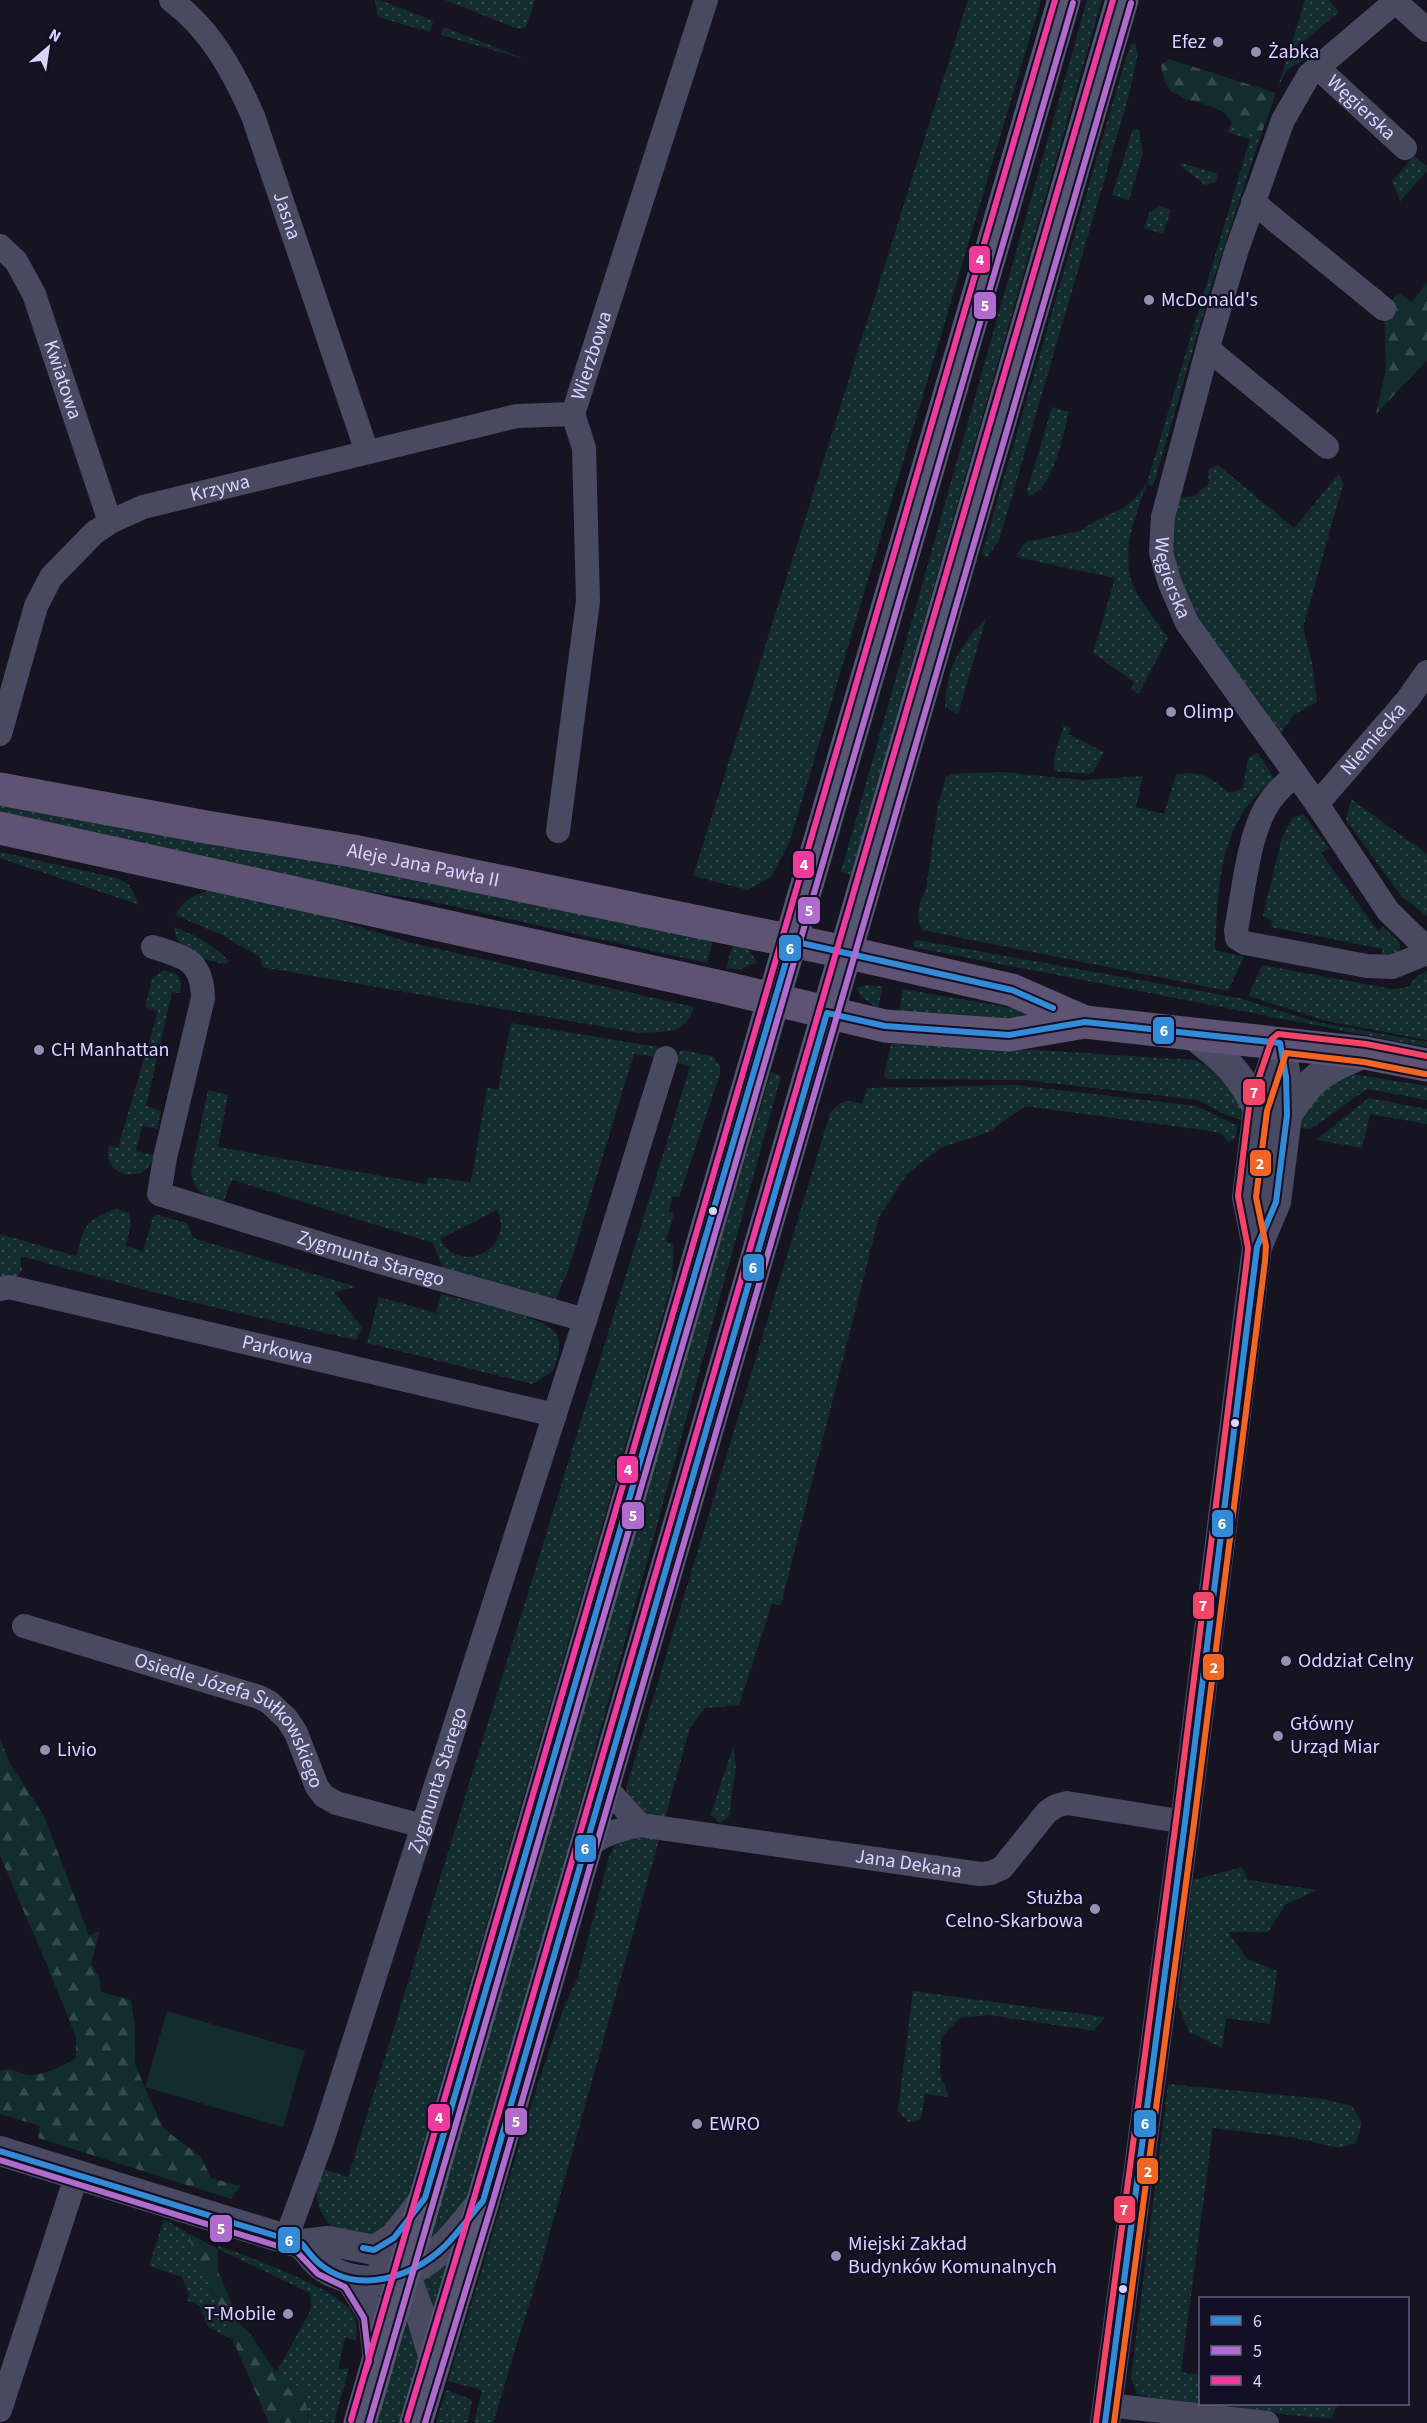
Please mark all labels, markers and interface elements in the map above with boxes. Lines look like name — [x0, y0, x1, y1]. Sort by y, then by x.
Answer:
north arrow — [18, 18, 78, 78]
text: N — [45, 24, 65, 48]
place label: Efez — [1171, 28, 1206, 56]
marker: Efez — [1211, 35, 1225, 49]
place label: Żabka — [1268, 38, 1319, 66]
marker: Żabka — [1249, 45, 1263, 59]
street label: Węgierska — [1320, 68, 1402, 147]
street label: Jasna — [266, 188, 308, 243]
line badge: 4 — [968, 245, 991, 274]
text: 4 — [976, 249, 985, 271]
place label: McDonald's — [1161, 286, 1258, 314]
line badge: 5 — [973, 291, 997, 320]
marker: McDonald's — [1142, 293, 1156, 307]
text: 5 — [981, 295, 989, 317]
street label: Wierzbowa — [564, 308, 619, 404]
street label: Kwiatowa — [36, 337, 89, 423]
street label: Krzywa — [187, 468, 253, 509]
street label: Węgierska — [1147, 536, 1198, 623]
street label: Niemiecka — [1334, 697, 1413, 781]
place label: Olimp — [1183, 698, 1234, 726]
marker: Olimp — [1164, 705, 1178, 719]
street label: Aleje Jana Pawła II — [345, 836, 502, 895]
line badge: 4 — [792, 850, 815, 879]
text: 4 — [800, 854, 809, 876]
line badge: 5 — [797, 896, 821, 925]
text: 5 — [805, 900, 813, 922]
line badge: 6 — [778, 934, 802, 962]
text: 6 — [786, 938, 794, 960]
line badge: 6 — [1152, 1016, 1175, 1045]
text: 6 — [1160, 1020, 1168, 1042]
place label: CH Manhattan — [51, 1036, 169, 1064]
marker: CH Manhattan — [32, 1043, 46, 1057]
line badge: 7 — [1242, 1078, 1266, 1106]
text: 7 — [1250, 1082, 1258, 1104]
line badge: 2 — [1249, 1149, 1272, 1177]
text: 2 — [1256, 1153, 1264, 1175]
unlabelled marker — [707, 1205, 719, 1217]
street label: Zygmunta Starego — [294, 1223, 448, 1294]
line badge: 6 — [742, 1253, 765, 1282]
text: 6 — [749, 1257, 757, 1279]
street label: Parkowa — [239, 1328, 316, 1372]
unlabelled marker — [1229, 1417, 1241, 1429]
line badge: 4 — [616, 1455, 639, 1484]
text: 4 — [624, 1459, 633, 1481]
line badge: 5 — [621, 1501, 645, 1530]
text: 5 — [629, 1505, 637, 1527]
line badge: 6 — [1211, 1509, 1234, 1538]
text: 6 — [1218, 1513, 1226, 1535]
line badge: 7 — [1192, 1591, 1215, 1620]
text: 7 — [1199, 1595, 1207, 1617]
street label: Osiedle Józefa Sułkowskiego — [131, 1646, 330, 1792]
place label: Oddział Celny — [1298, 1647, 1414, 1675]
line badge: 2 — [1202, 1653, 1225, 1681]
marker: Oddział Celny — [1279, 1654, 1293, 1668]
text: 2 — [1210, 1657, 1218, 1679]
street label: Zygmunta Starego — [401, 1704, 474, 1857]
place label: Główny Urząd Miar — [1290, 1710, 1380, 1761]
marker: Główny Urząd Miar — [1271, 1729, 1285, 1743]
place label: Livio — [57, 1736, 97, 1764]
marker: Livio — [38, 1743, 52, 1757]
line badge: 6 — [574, 1834, 597, 1863]
text: 6 — [581, 1838, 589, 1860]
street label: Jana Dekana — [853, 1842, 964, 1885]
place label: Służba Celno-Skarbowa — [945, 1884, 1083, 1935]
marker: Służba Celno-Skarbowa — [1088, 1902, 1102, 1916]
line badge: 4 — [427, 2103, 451, 2132]
text: 4 — [435, 2107, 444, 2129]
line badge: 5 — [504, 2107, 528, 2136]
line badge: 6 — [1133, 2109, 1157, 2138]
place label: EWRO — [709, 2110, 760, 2138]
text: 5 — [512, 2111, 520, 2133]
text: 6 — [1141, 2113, 1149, 2135]
marker: EWRO — [690, 2117, 704, 2131]
line badge: 2 — [1136, 2157, 1159, 2185]
text: 2 — [1144, 2161, 1152, 2183]
line badge: 7 — [1113, 2195, 1136, 2224]
text: 7 — [1120, 2199, 1128, 2221]
line badge: 5 — [209, 2214, 233, 2243]
text: 5 — [217, 2218, 225, 2240]
line badge: 6 — [277, 2226, 301, 2254]
text: 6 — [285, 2230, 293, 2252]
place label: Miejski Zakład Budynków Komunalnych — [848, 2230, 1057, 2281]
marker: Miejski Zakład Budynków Komunalnych — [829, 2249, 843, 2263]
unlabelled marker — [1117, 2283, 1129, 2295]
legend — [1199, 2297, 1409, 2405]
place label: T-Mobile — [204, 2300, 276, 2328]
marker: T-Mobile — [281, 2307, 295, 2321]
text: 6 — [1253, 2309, 1262, 2334]
text: 5 — [1253, 2339, 1262, 2364]
text: 4 — [1253, 2369, 1262, 2394]

